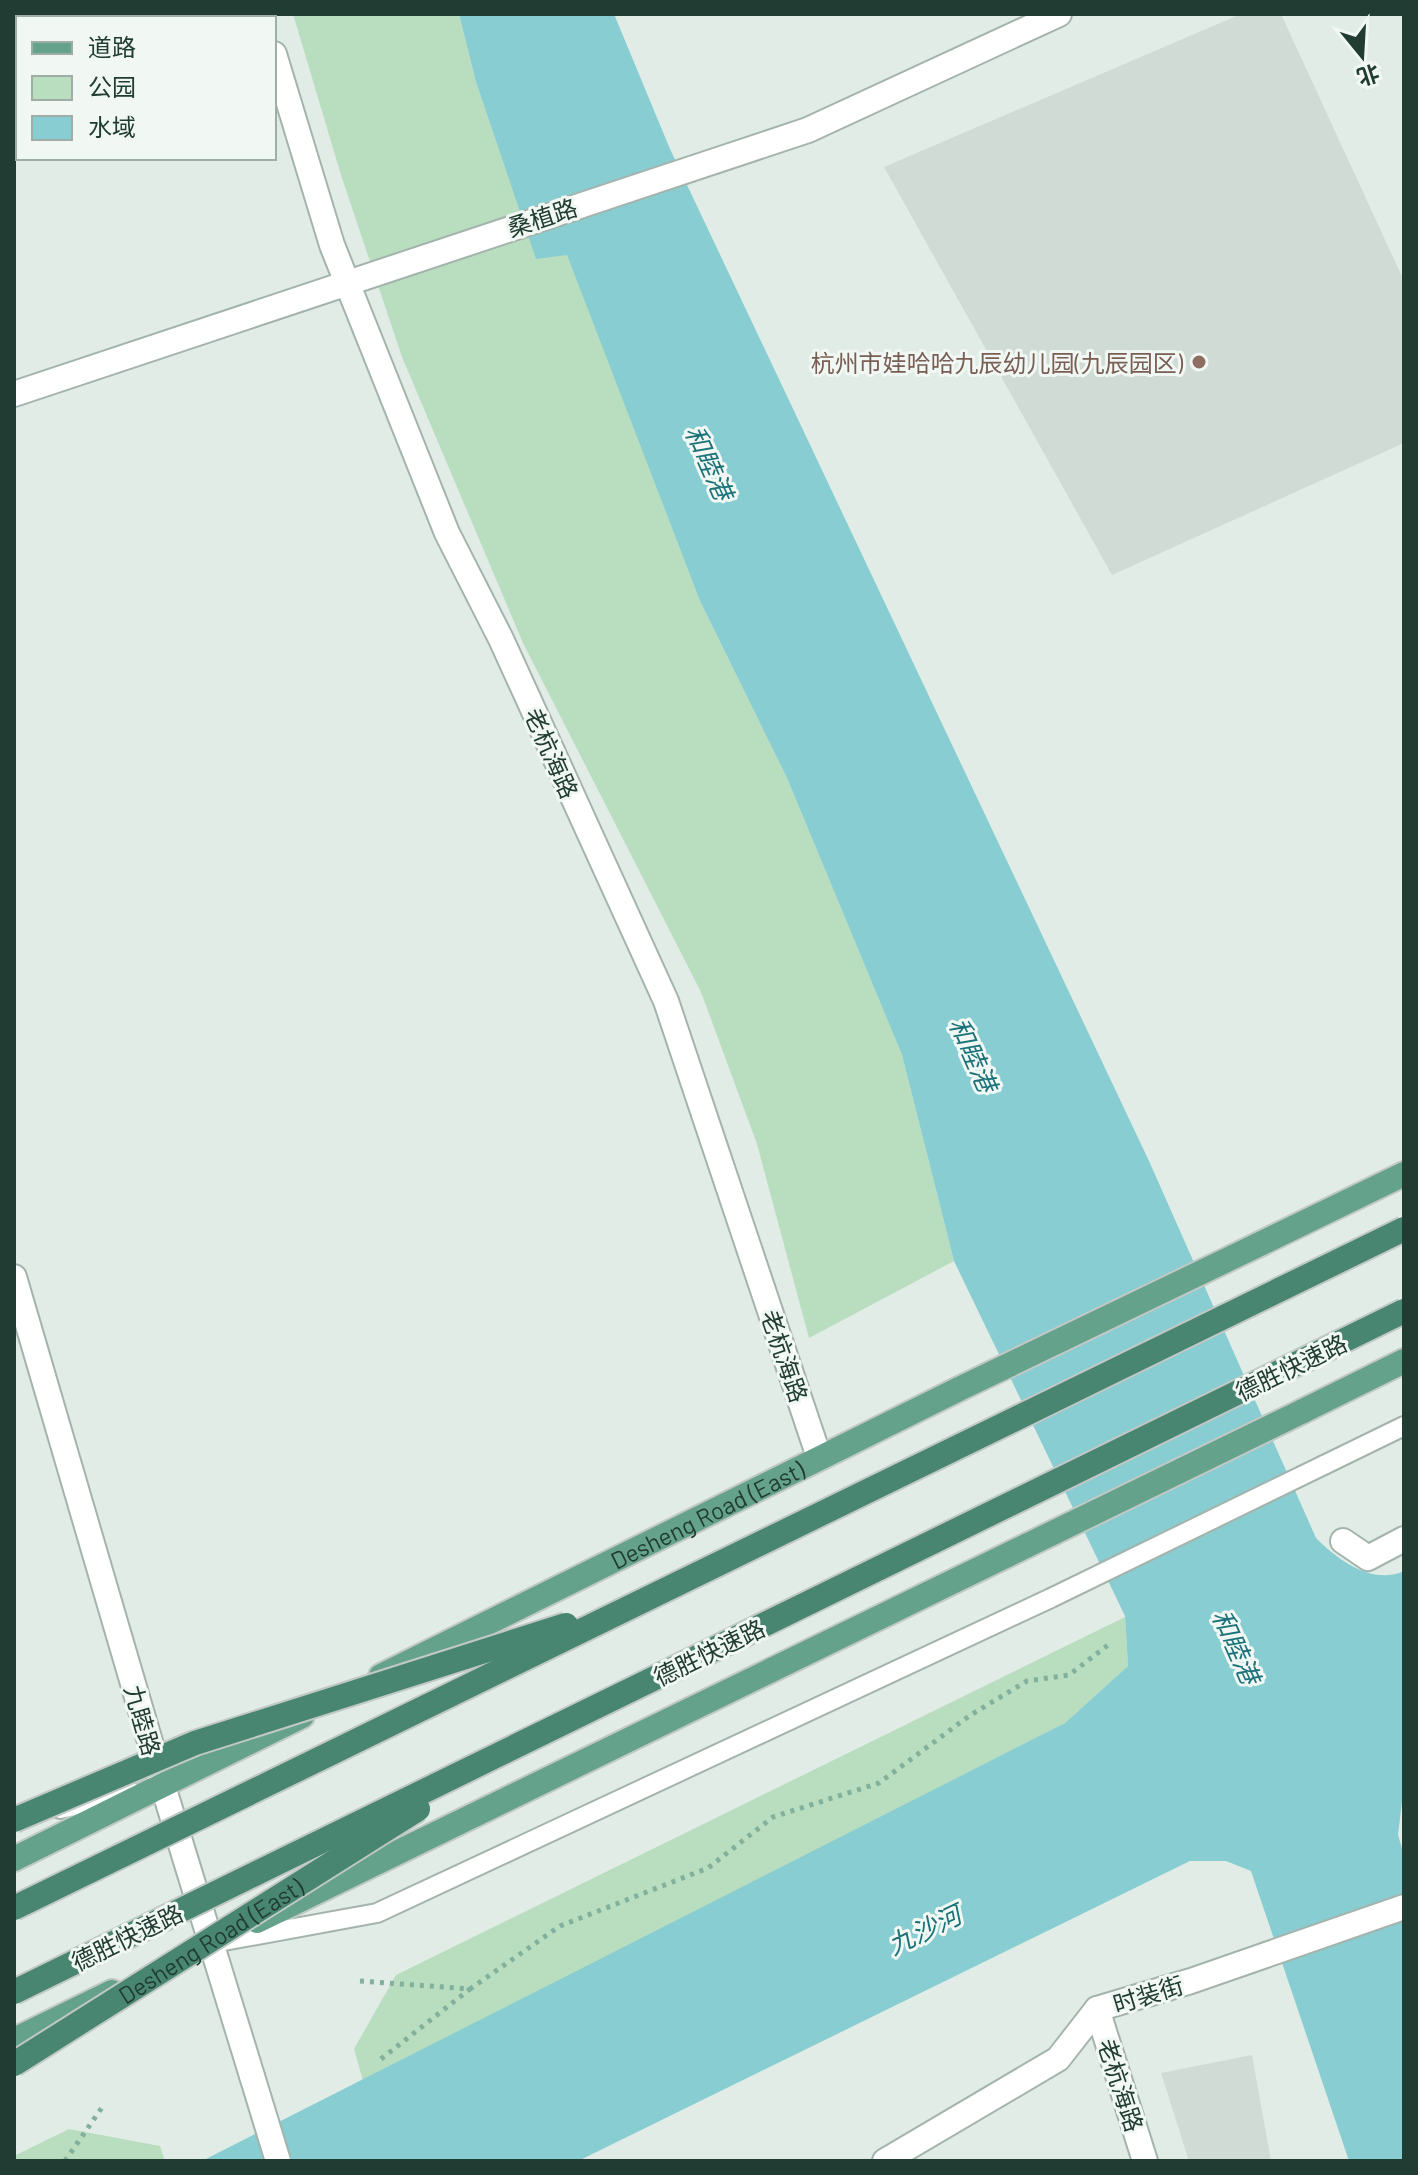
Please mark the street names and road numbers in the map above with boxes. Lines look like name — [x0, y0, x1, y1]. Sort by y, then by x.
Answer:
street label: 桑植路 — [503, 192, 581, 242]
street label: 老杭海路 — [519, 703, 585, 803]
street label: 老杭海路 — [756, 1306, 814, 1406]
street label: 德胜快速路 — [1231, 1328, 1351, 1406]
street label: Desheng Road (East) — [605, 1454, 809, 1574]
street label: 德胜快速路 — [649, 1613, 769, 1691]
street label: 九睦路 — [119, 1681, 167, 1759]
street label: Desheng Road (East) — [113, 1871, 308, 2009]
street label: 德胜快速路 — [67, 1898, 187, 1976]
street label: 时装街 — [1109, 1970, 1187, 2018]
street label: 老杭海路 — [1092, 2035, 1150, 2135]

